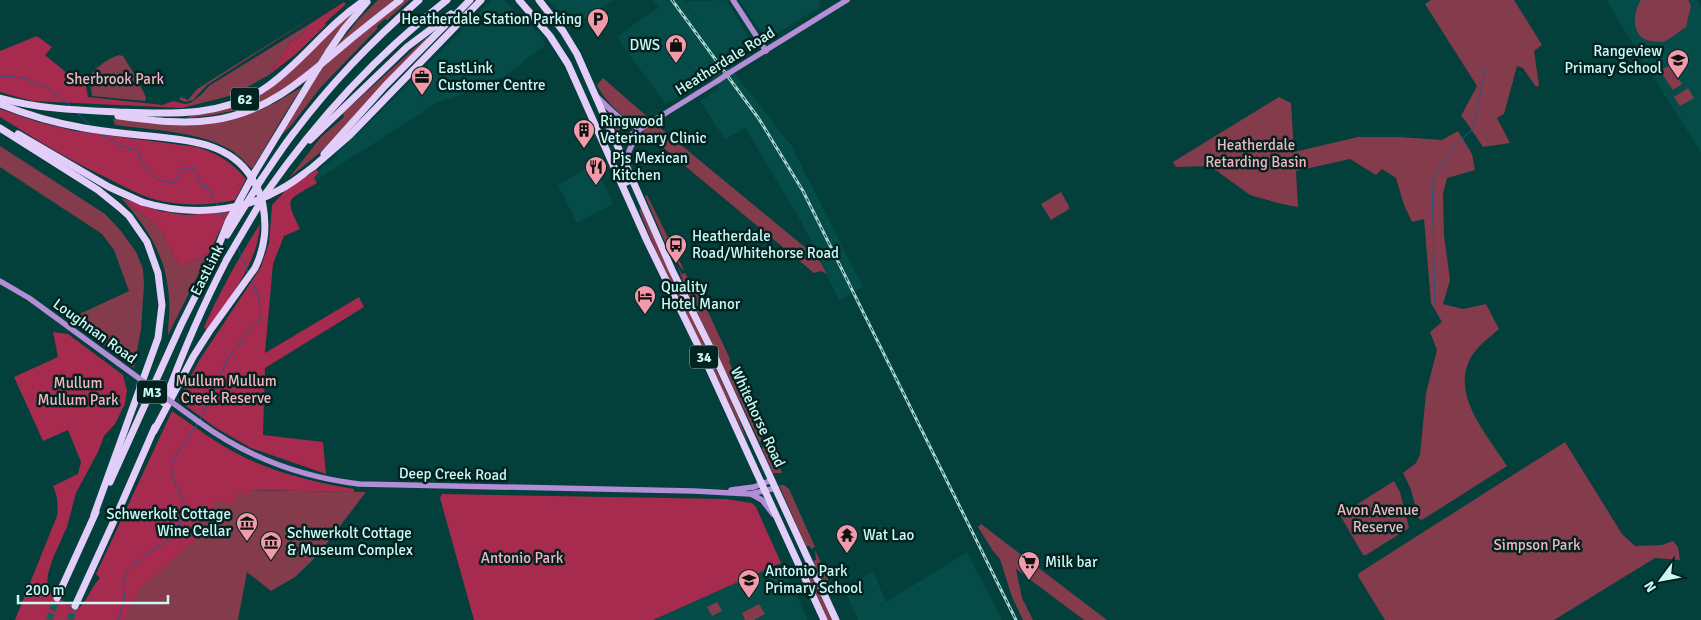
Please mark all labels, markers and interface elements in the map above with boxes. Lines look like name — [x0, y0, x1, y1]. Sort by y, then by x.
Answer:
parking icon: Heatherdale Station Parking — [586, 7, 610, 38]
place label: Heatherdale Station Parking — [401, 10, 582, 28]
street label: Heatherdale Road — [672, 23, 778, 99]
shop icon: DWS — [664, 33, 688, 64]
place label: DWS — [629, 36, 660, 54]
place label: Rangeview Primary School — [1565, 42, 1662, 77]
school or university icon: Rangeview Primary School — [1666, 48, 1690, 79]
place label: EastLink Customer Centre — [438, 59, 546, 94]
office icon: EastLink Customer Centre — [410, 65, 434, 96]
park label: Sherbrook Park — [66, 70, 164, 88]
road number: 62 — [231, 88, 259, 110]
place label: Ringwood Veterinary Clinic — [600, 112, 707, 147]
building icon: Ringwood Veterinary Clinic — [572, 118, 596, 149]
park label: Heatherdale Retarding Basin — [1205, 136, 1307, 171]
place label: Pjs Mexican Kitchen — [612, 149, 688, 184]
restaurant icon: Pjs Mexican Kitchen — [584, 155, 608, 186]
place label: Heatherdale Road/Whitehorse Road — [692, 227, 839, 262]
bus stop icon: Heatherdale Road/Whitehorse Road — [664, 233, 688, 264]
street label: EastLink — [186, 241, 228, 299]
place label: Quality Hotel Manor — [661, 278, 741, 313]
hotel icon: Quality Hotel Manor — [633, 284, 657, 315]
street label: Loughnan Road — [50, 295, 140, 367]
road number: 34 — [690, 346, 718, 368]
street label: Whitehorse Road — [727, 364, 789, 470]
park label: Mullum Mullum Creek Reserve — [175, 372, 277, 407]
park label: Mullum Mullum Park — [37, 374, 119, 409]
road number: M3 — [137, 381, 167, 404]
street label: Deep Creek Road — [399, 464, 507, 484]
park label: Avon Avenue Reserve — [1337, 501, 1419, 536]
place label: Schwerkolt Cottage Wine Cellar — [106, 505, 231, 540]
museum icon: Schwerkolt Cottage Wine Cellar — [235, 511, 259, 542]
temple icon: Wat Lao — [835, 523, 859, 554]
place label: Schwerkolt Cottage & Museum Complex — [287, 524, 413, 559]
place label: Wat Lao — [863, 526, 914, 544]
museum icon: Schwerkolt Cottage & Museum Complex — [259, 530, 283, 561]
park label: Simpson Park — [1494, 536, 1581, 554]
park label: Antonio Park — [481, 549, 564, 567]
supermarket icon: Milk bar — [1017, 550, 1041, 581]
place label: Milk bar — [1045, 553, 1098, 571]
north arrow — [1636, 555, 1686, 605]
place label: Antonio Park Primary School — [765, 562, 862, 597]
school or university icon: Antonio Park Primary School — [737, 568, 761, 599]
scale bar — [18, 572, 168, 604]
text: N — [1641, 578, 1660, 595]
text: 200 m — [25, 581, 65, 599]

